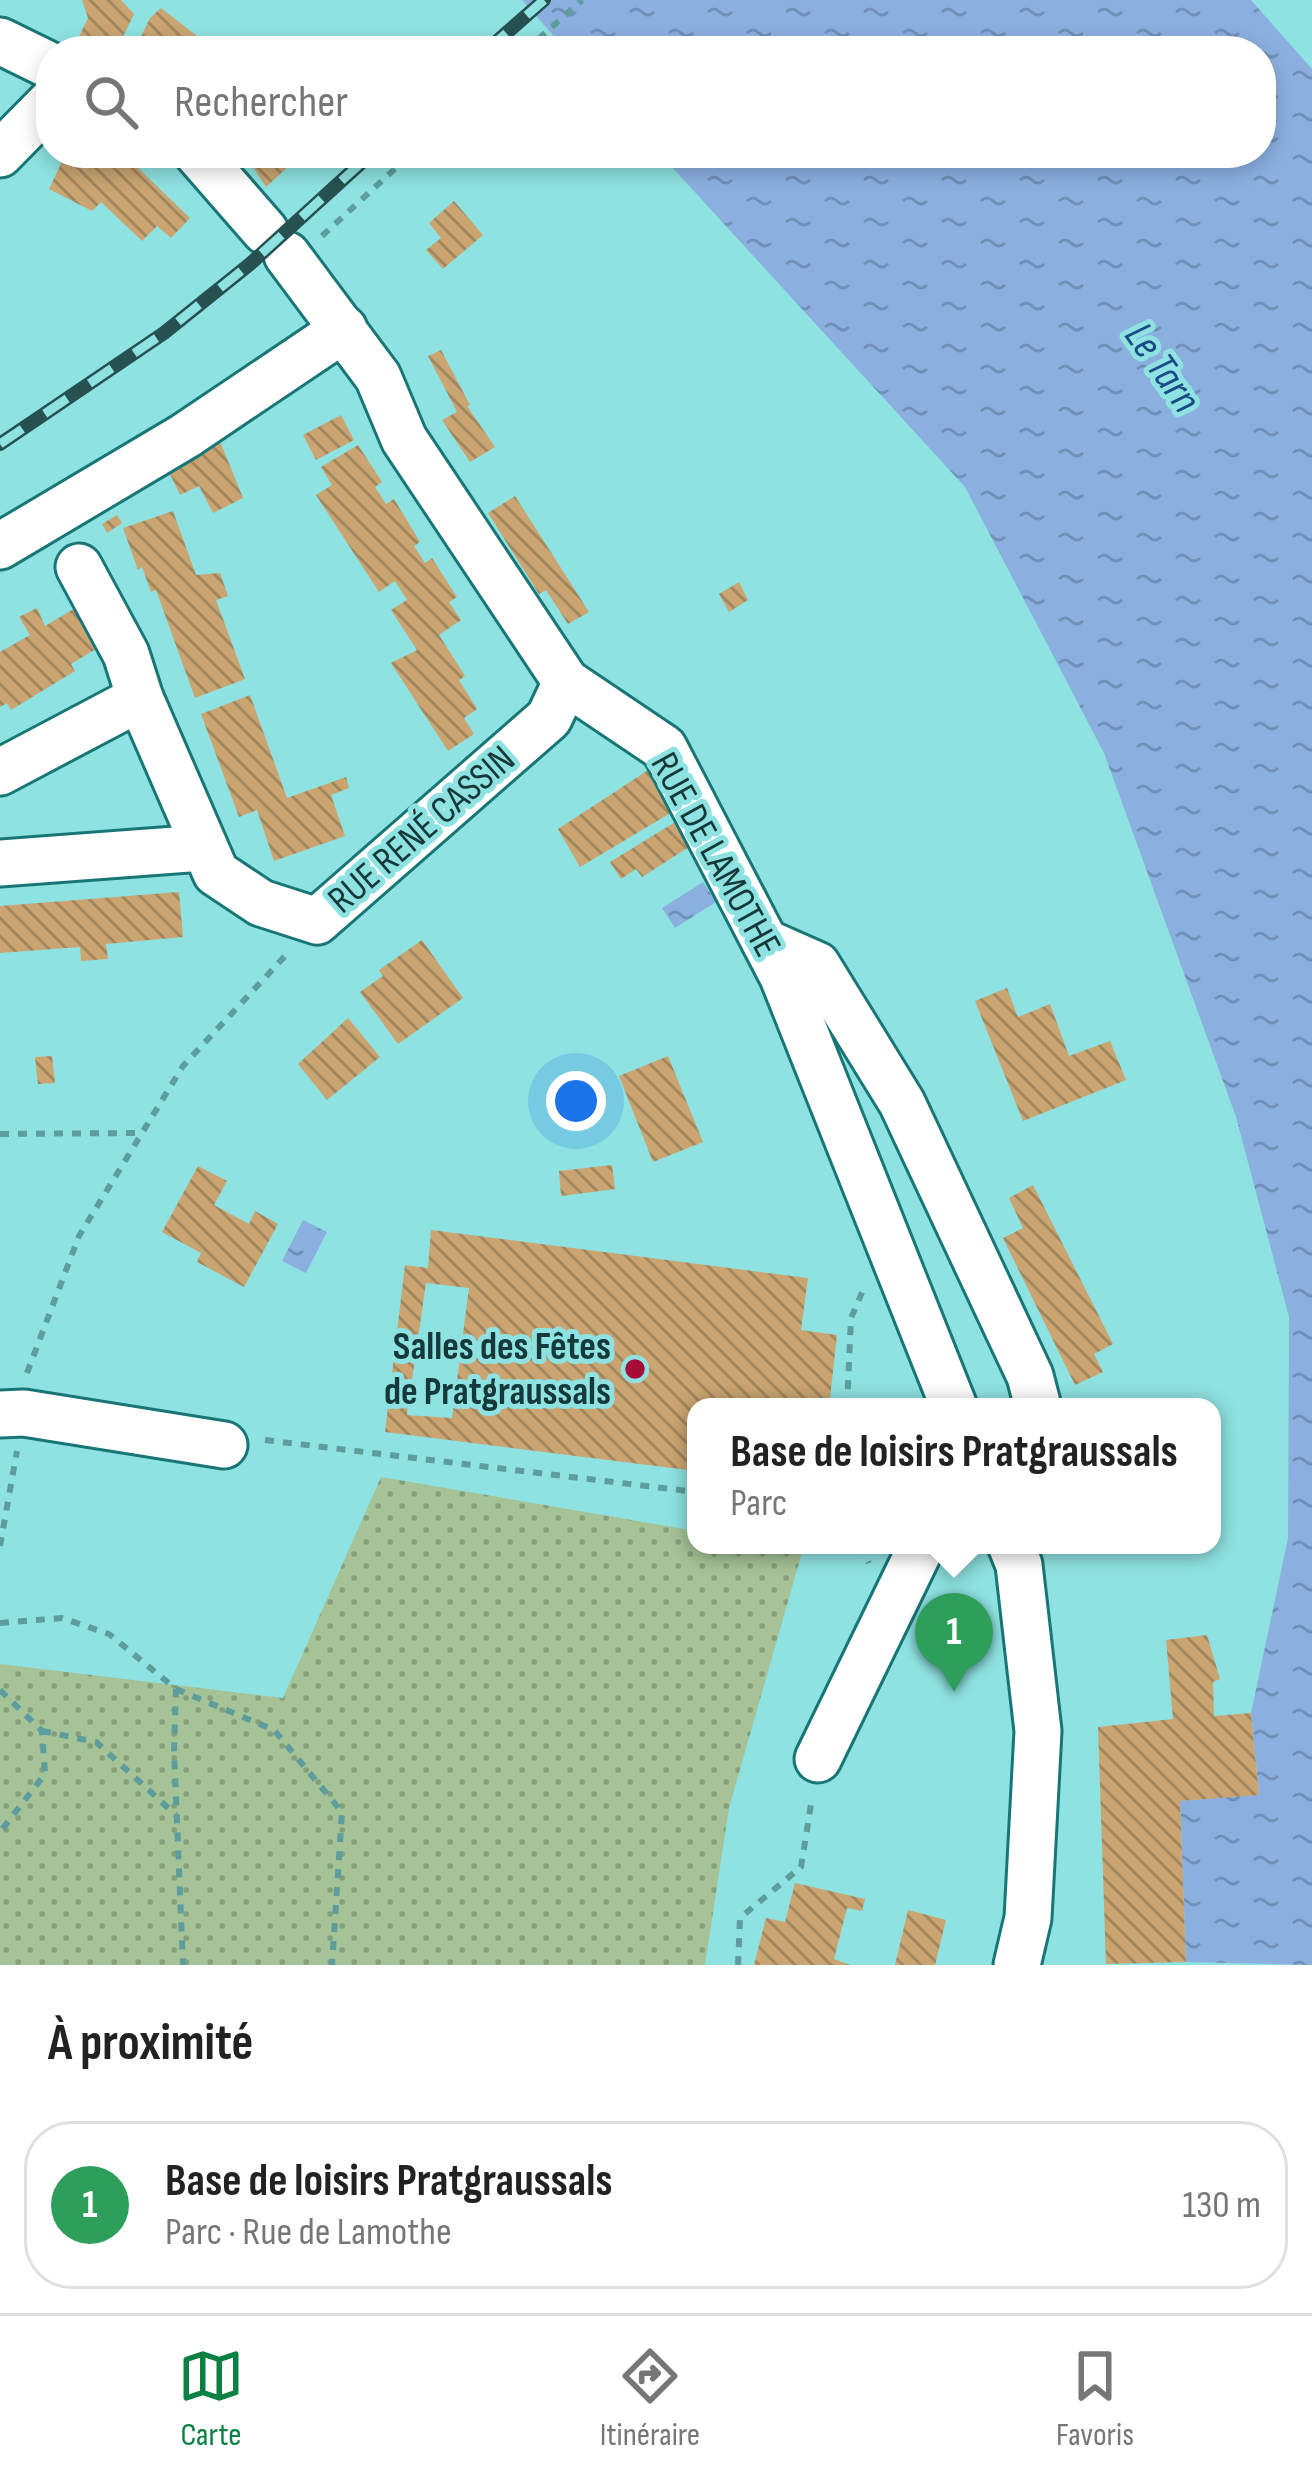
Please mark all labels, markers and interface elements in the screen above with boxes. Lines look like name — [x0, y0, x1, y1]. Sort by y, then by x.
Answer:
search box — [36, 36, 1276, 168]
icon: search — [78, 69, 144, 135]
text: Rechercher — [174, 75, 348, 130]
water label: Le Tarn — [1113, 313, 1211, 423]
street label: RUE RENÉ CASSIN — [319, 736, 525, 924]
street label: RUE DE LAMOTHE — [640, 745, 790, 965]
your location — [546, 1071, 606, 1131]
place label: Salles des Fêtes de Pratgraussals — [384, 1324, 611, 1416]
marker: Salles des Fêtes de Pratgraussals — [622, 1356, 648, 1382]
popup — [687, 1398, 1221, 1554]
text: Base de loisirs Pratgraussals — [730, 1425, 1178, 1480]
text: Parc — [730, 1480, 787, 1527]
pin: 1 — [915, 1593, 993, 1692]
text: À proximité — [48, 2013, 253, 2074]
text: Base de loisirs Pratgraussals — [165, 2154, 613, 2209]
text: 1 — [82, 2182, 98, 2229]
text: 130 m — [1182, 2182, 1261, 2229]
text: Parc · Rue de Lamothe — [165, 2209, 452, 2256]
tab: Carte — [178, 2343, 244, 2455]
tab: Itinéraire — [600, 2343, 700, 2455]
tab: Favoris — [1056, 2343, 1134, 2455]

